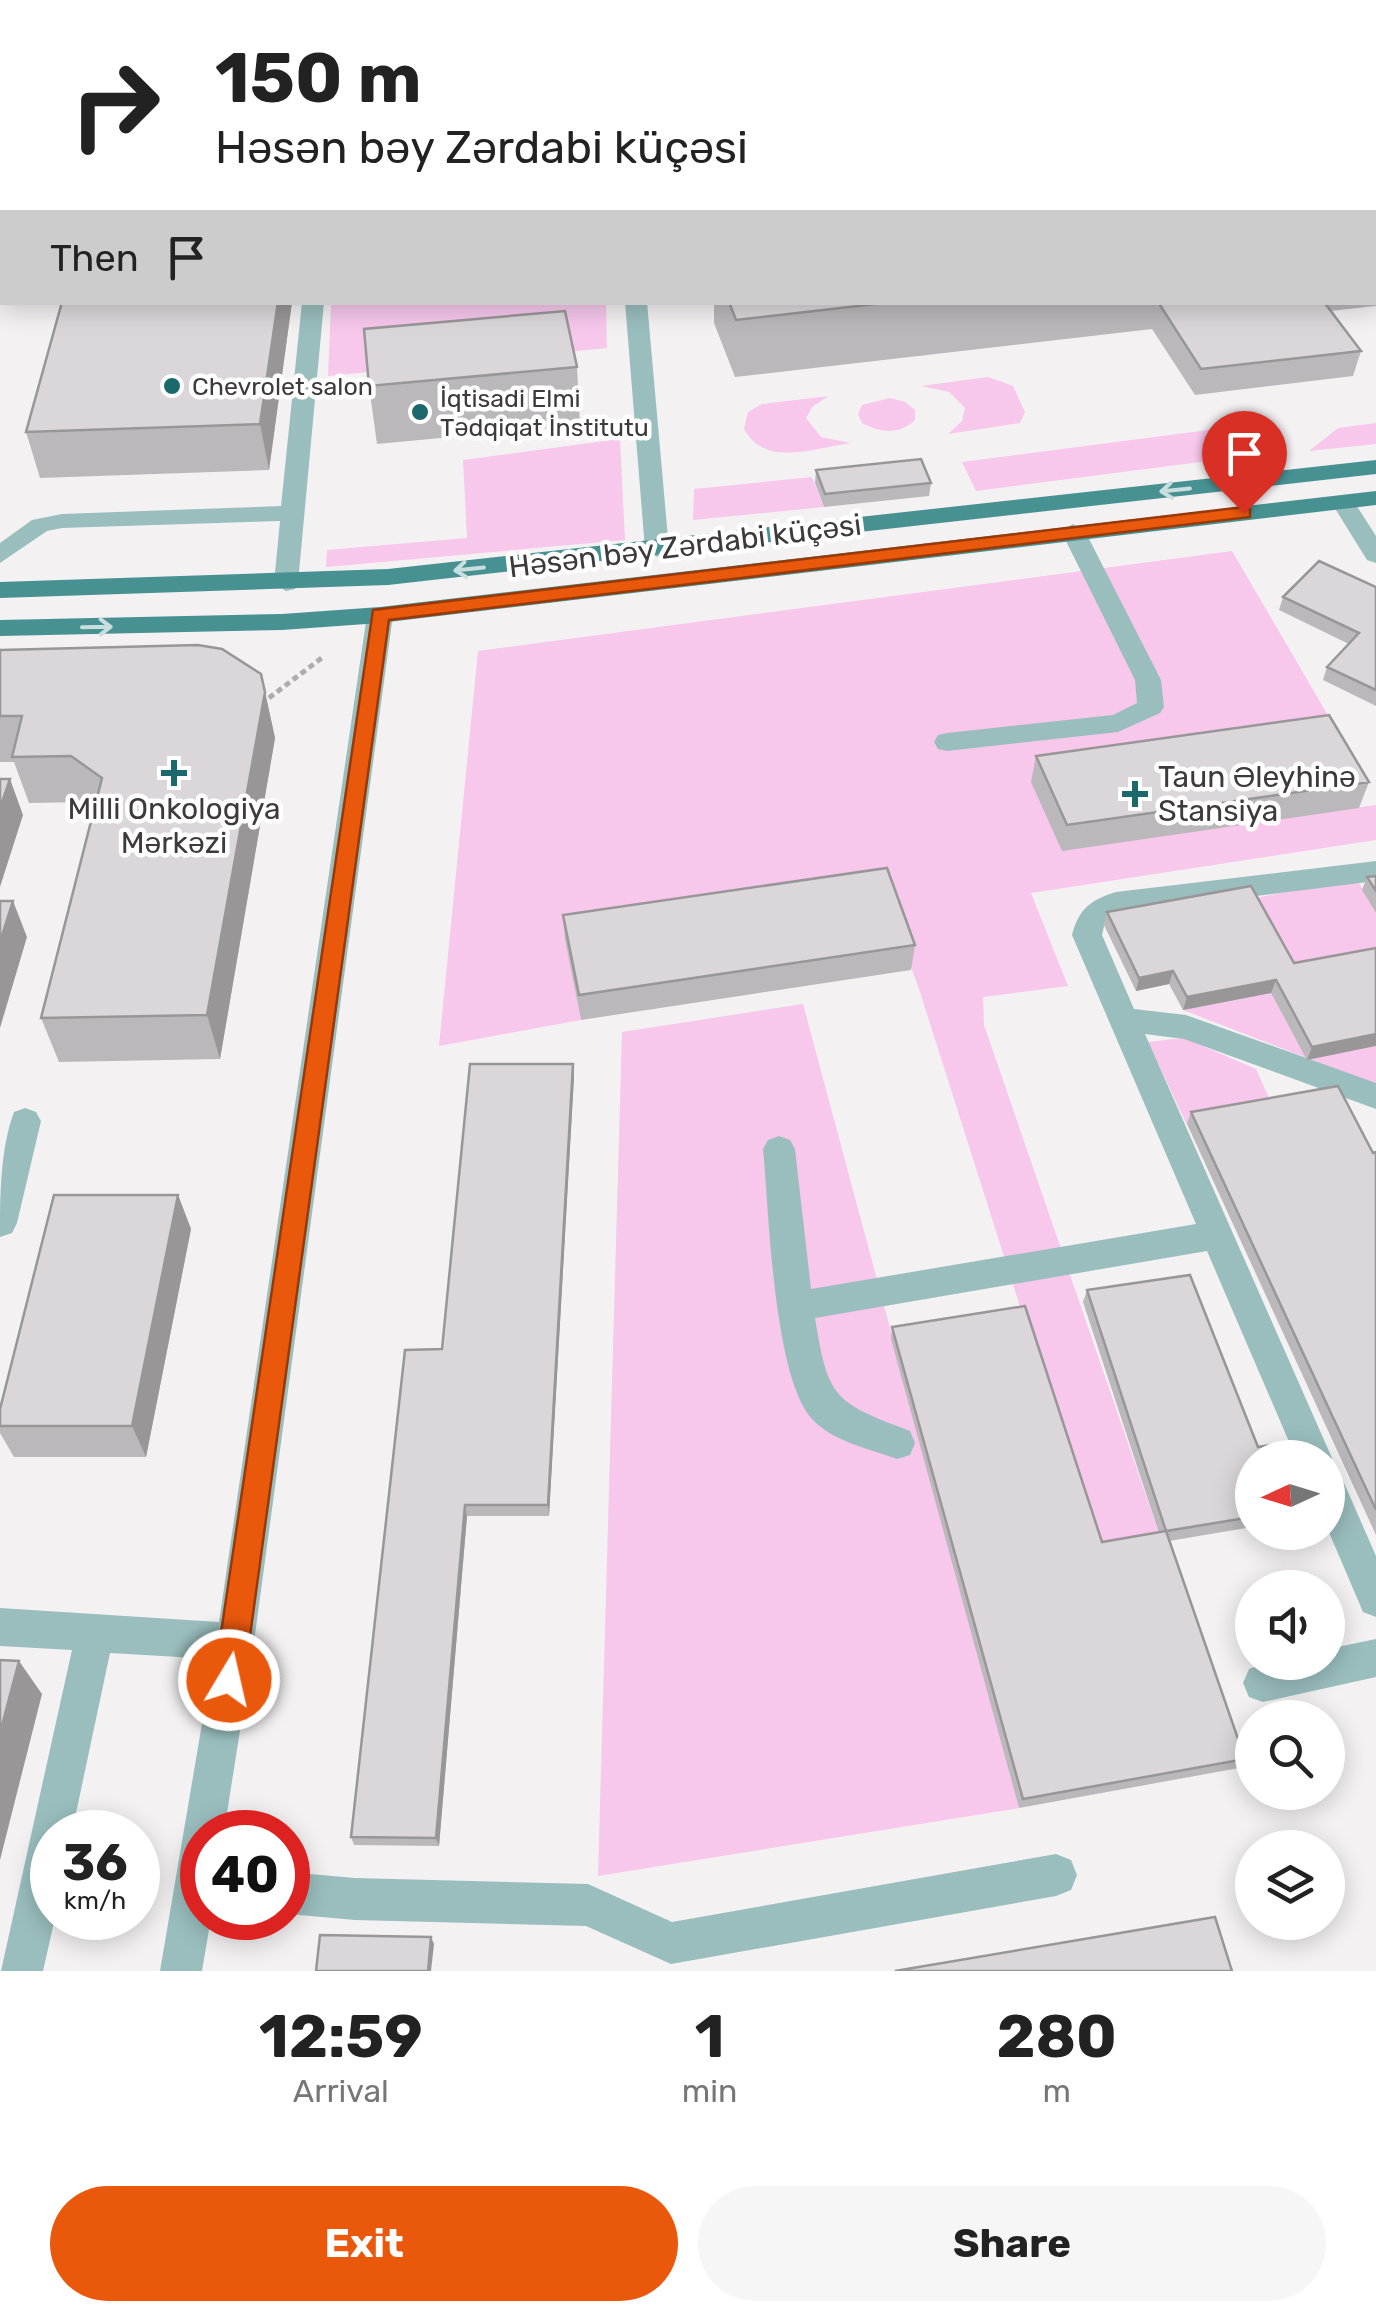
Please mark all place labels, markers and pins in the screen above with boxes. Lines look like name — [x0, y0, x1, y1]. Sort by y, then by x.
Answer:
place label: Chevrolet salon — [192, 372, 373, 401]
marker: Chevrolet salon — [161, 375, 183, 397]
place label: İqtisadi Elmi Tədqiqat İnstitutu — [440, 384, 649, 442]
marker: İqtisadi Elmi Tədqiqat İnstitutu — [409, 401, 431, 423]
pin — [1202, 411, 1287, 514]
place label: Taun Əleyhinə Stansiya — [1158, 759, 1356, 829]
marker: Milli Onkologiya Mərkəzi — [161, 760, 187, 786]
marker: Taun Əleyhinə Stansiya — [1122, 781, 1148, 807]
place label: Milli Onkologiya Mərkəzi — [68, 791, 280, 861]

